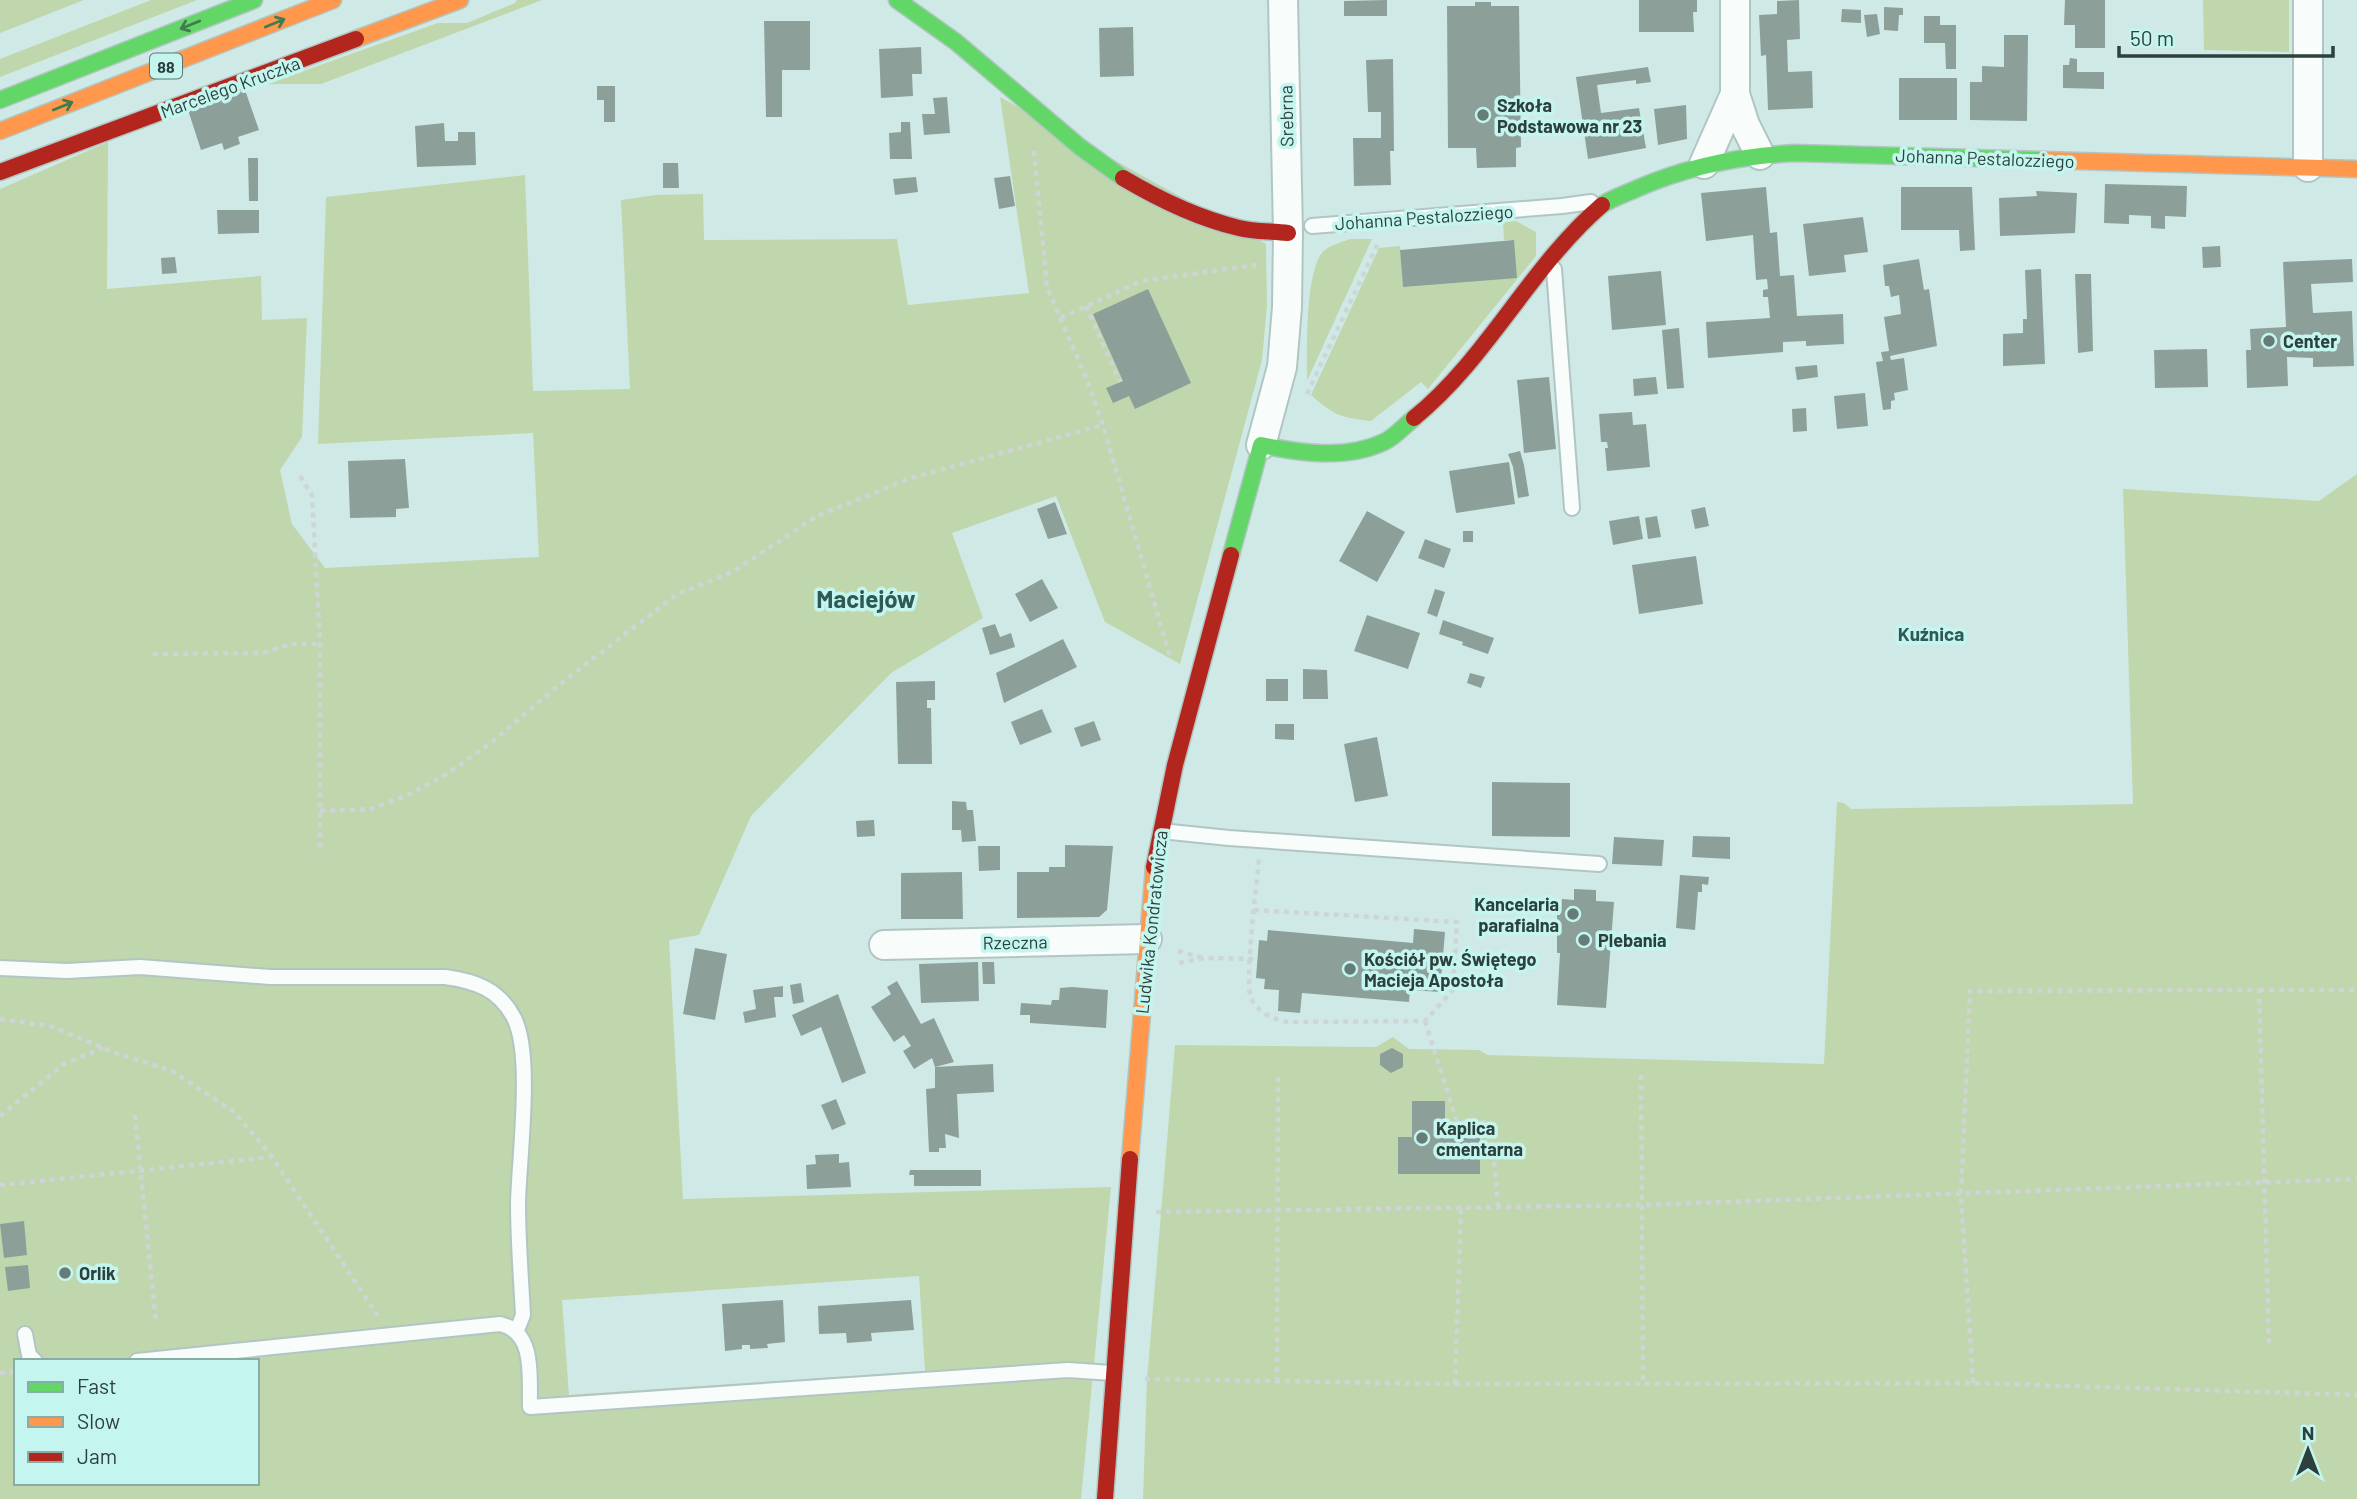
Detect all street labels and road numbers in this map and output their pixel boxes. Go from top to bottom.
street label: Marcelego Kruczka [157,52,303,122]
road number: 88 [150,54,182,78]
street label: Srebrna [1274,85,1298,147]
street label: Johanna Pestalozziego [1895,144,2075,172]
street label: Johanna Pestalozziego [1334,200,1514,234]
street label: Ludwika Kondratowicza [1130,829,1172,1015]
street label: Rzeczna [982,930,1048,954]

